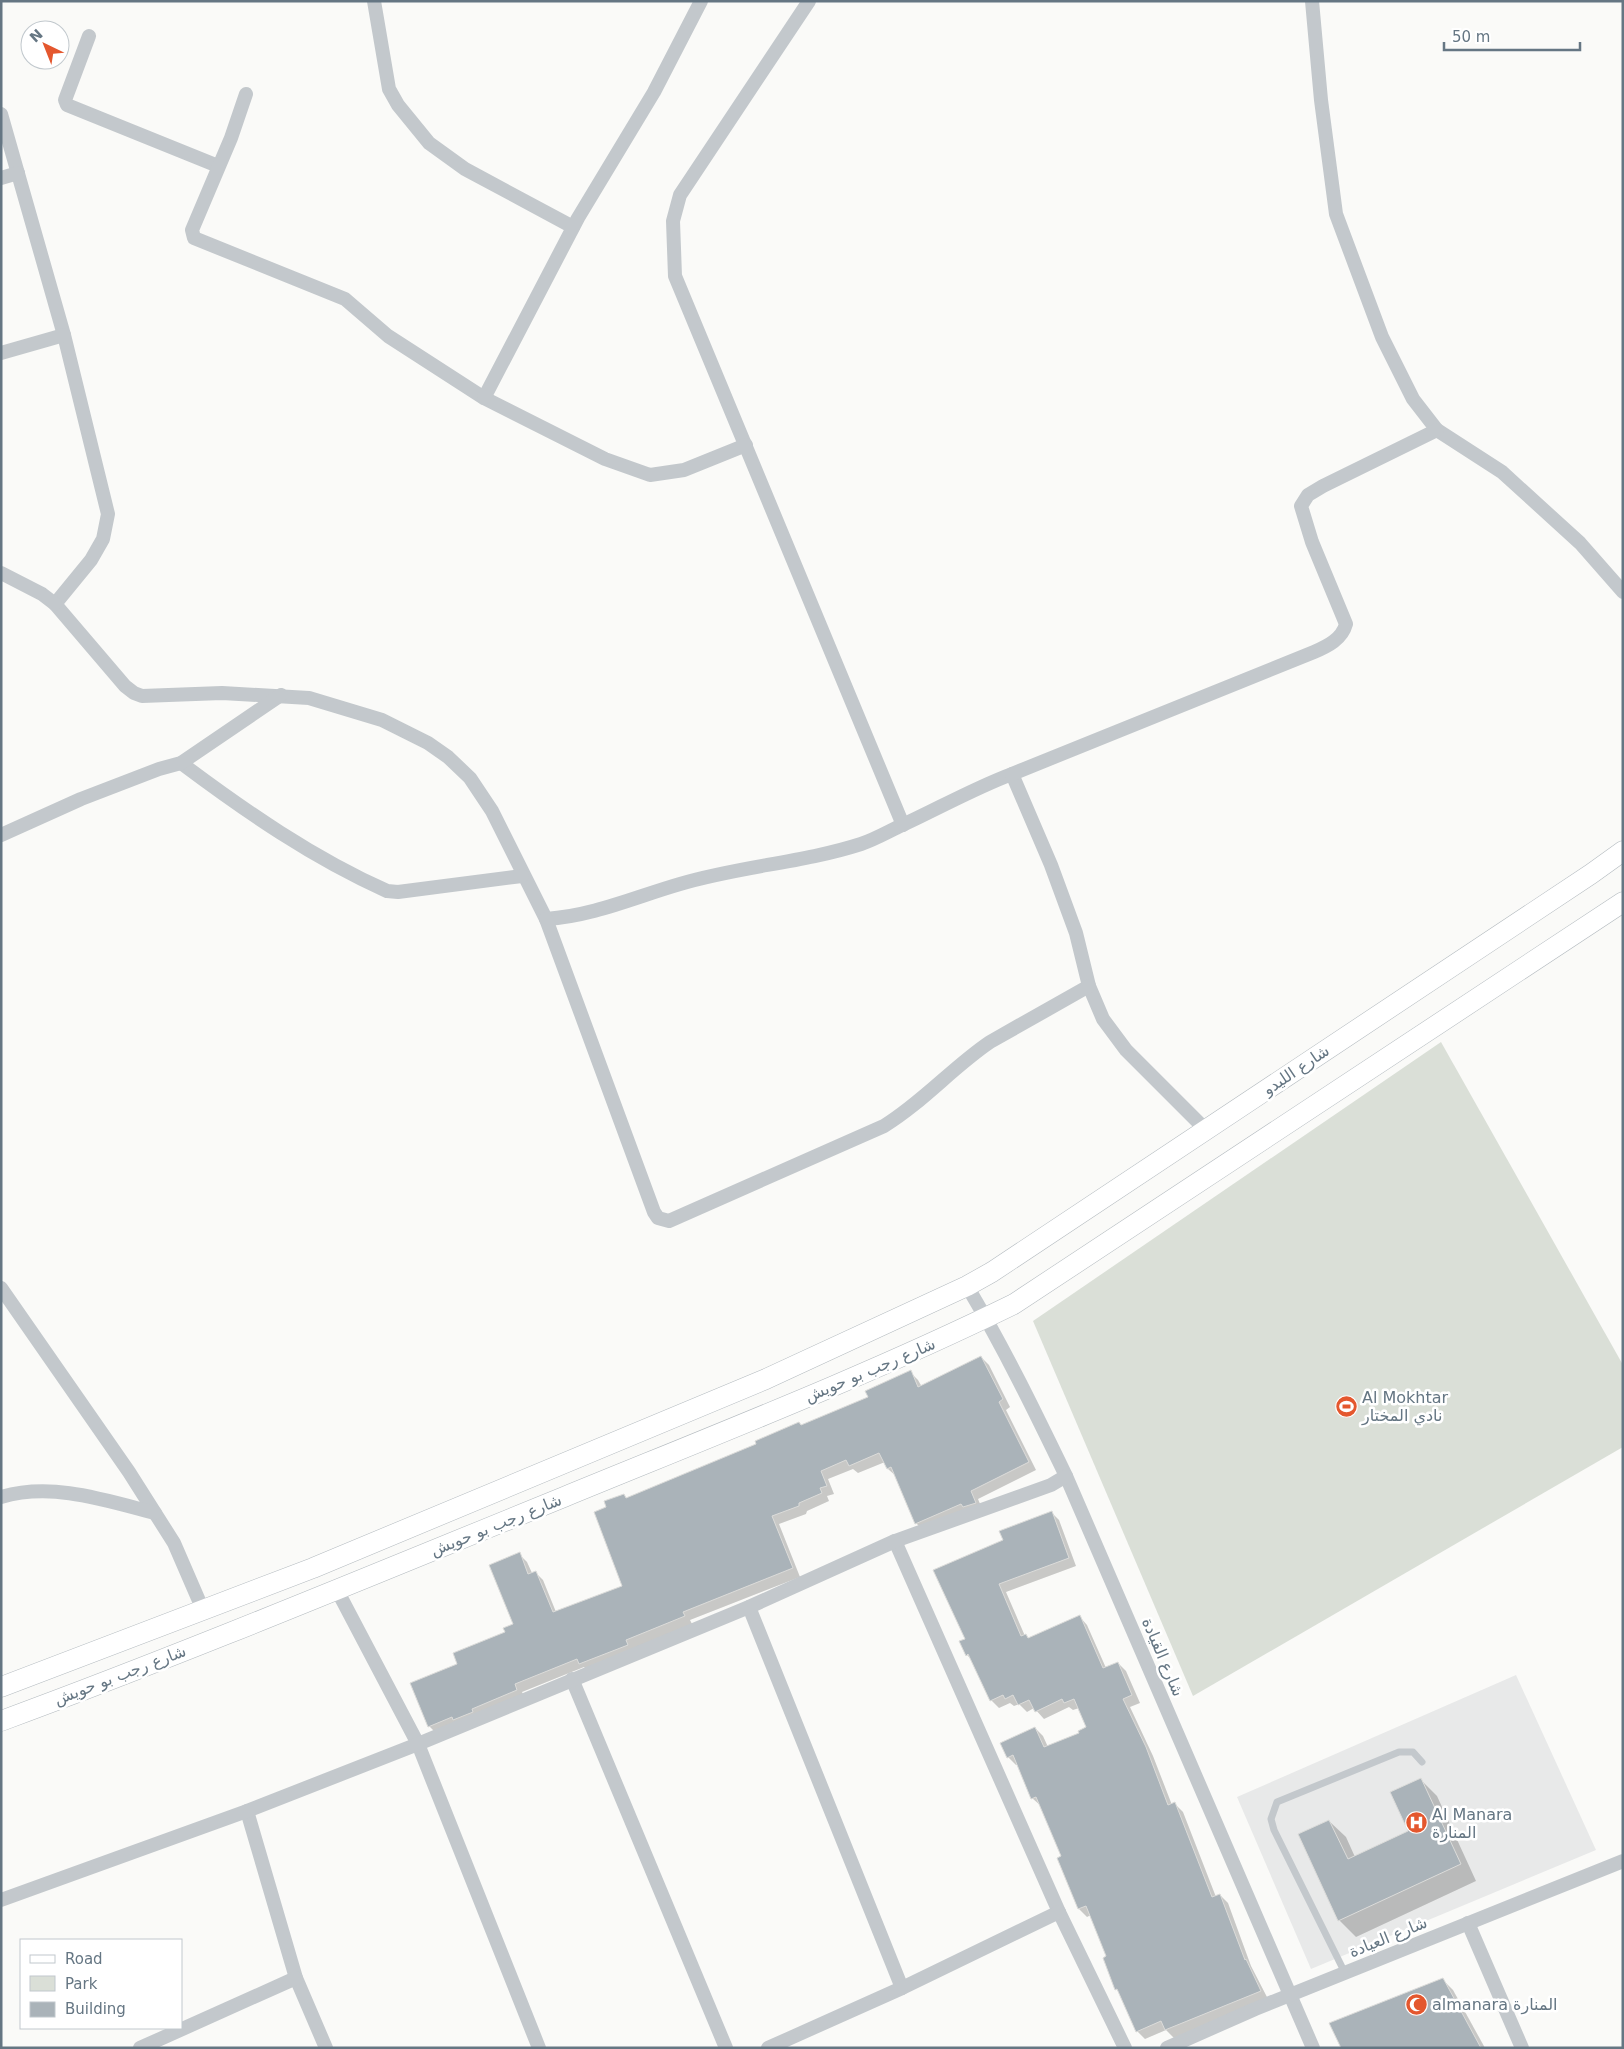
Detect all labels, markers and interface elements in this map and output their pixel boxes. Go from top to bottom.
north arrow [20,20,70,70]
scale bar [1444,20,1580,52]
text: N [26,26,46,45]
text: 50 m [1452,28,1490,46]
street label: شارع الليدو [1258,1041,1333,1101]
street label: شارع رجب بو حويش [802,1334,938,1407]
place label: Al Mokhtar نادي المختار [1361,1388,1449,1426]
sports icon: Al Mokhtar نادي المختار [1334,1394,1358,1418]
street label: شارع رجب بو حويش [428,1490,565,1561]
street label: شارع القيادة [1137,1615,1188,1699]
street label: شارع رجب بو حويش [51,1641,189,1710]
place label: Al Manara المنارة [1432,1805,1512,1843]
hospital icon: Al Manara المنارة [1404,1811,1428,1835]
street label: شارع العيادة [1346,1913,1430,1962]
legend [20,1939,182,2029]
text: Road [65,1950,103,1968]
text: Park [65,1975,98,1993]
mosque icon: almanara المنارة [1404,1992,1428,2016]
place label: almanara المنارة [1432,1995,1557,2015]
text: Building [65,2000,126,2018]

